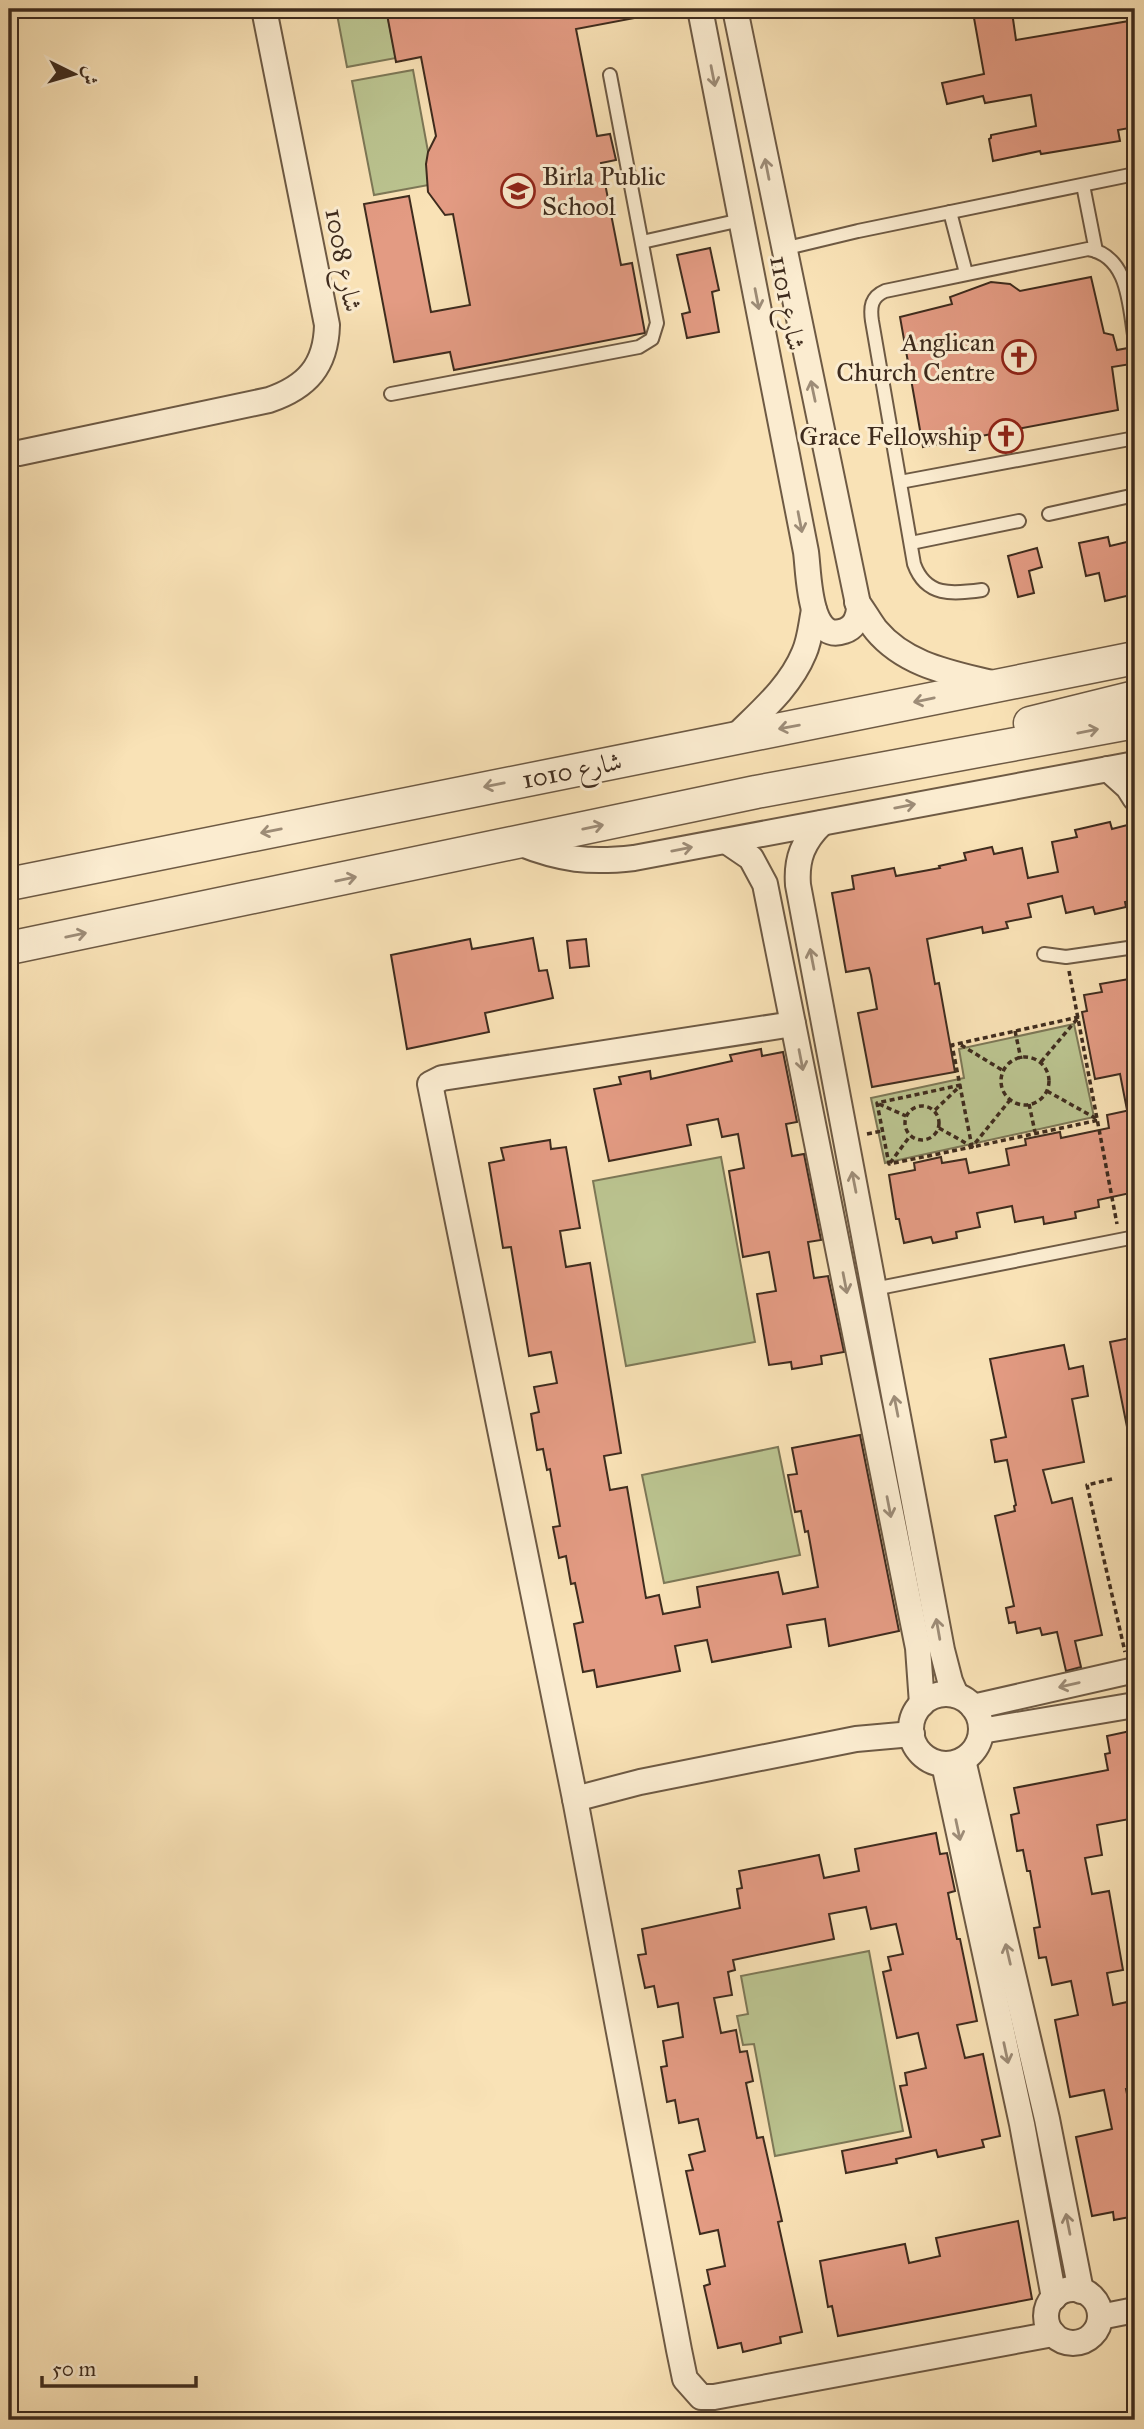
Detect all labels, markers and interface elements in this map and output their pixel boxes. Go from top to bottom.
north arrow [38,38,108,108]
one-way arrow [707,64,720,87]
text: ش [78,65,103,86]
one-way arrow [760,158,774,181]
place label: Birla Public School [542,160,666,222]
school or university icon: Birla Public School [499,172,537,210]
street label: شارع 1008 [312,205,370,316]
street label: شارع 1101 [757,253,813,354]
one-way arrow [750,287,764,310]
place label: Anglican Church Centre [836,326,995,388]
church icon: Anglican Church Centre [1000,338,1038,376]
one-way arrow [806,380,820,403]
church icon: Grace Fellowship [987,417,1025,455]
place label: Grace Fellowship [799,420,982,452]
one-way arrow [794,510,808,533]
one-way arrow [913,694,936,707]
one-way arrow [778,721,801,734]
one-way arrow [1076,724,1099,737]
street label: شارع 1010 [519,745,626,801]
one-way arrow [483,779,506,793]
one-way arrow [893,799,916,813]
one-way arrow [581,820,604,834]
one-way arrow [260,824,283,838]
one-way arrow [670,842,693,855]
one-way arrow [334,871,357,885]
one-way arrow [64,927,87,941]
one-way arrow [804,948,818,971]
one-way arrow [794,1048,808,1071]
one-way arrow [847,1171,860,1194]
one-way arrow [839,1271,852,1294]
one-way arrow [889,1395,902,1418]
one-way arrow [883,1495,897,1517]
one-way arrow [931,1618,944,1641]
one-way arrow [1058,1679,1081,1693]
one-way arrow [953,1819,966,1841]
one-way arrow [1001,1943,1014,1966]
one-way arrow [1000,2041,1014,2064]
one-way arrow [1060,2213,1074,2236]
scale bar [42,2345,196,2389]
text: 50 m [52,2356,97,2382]

